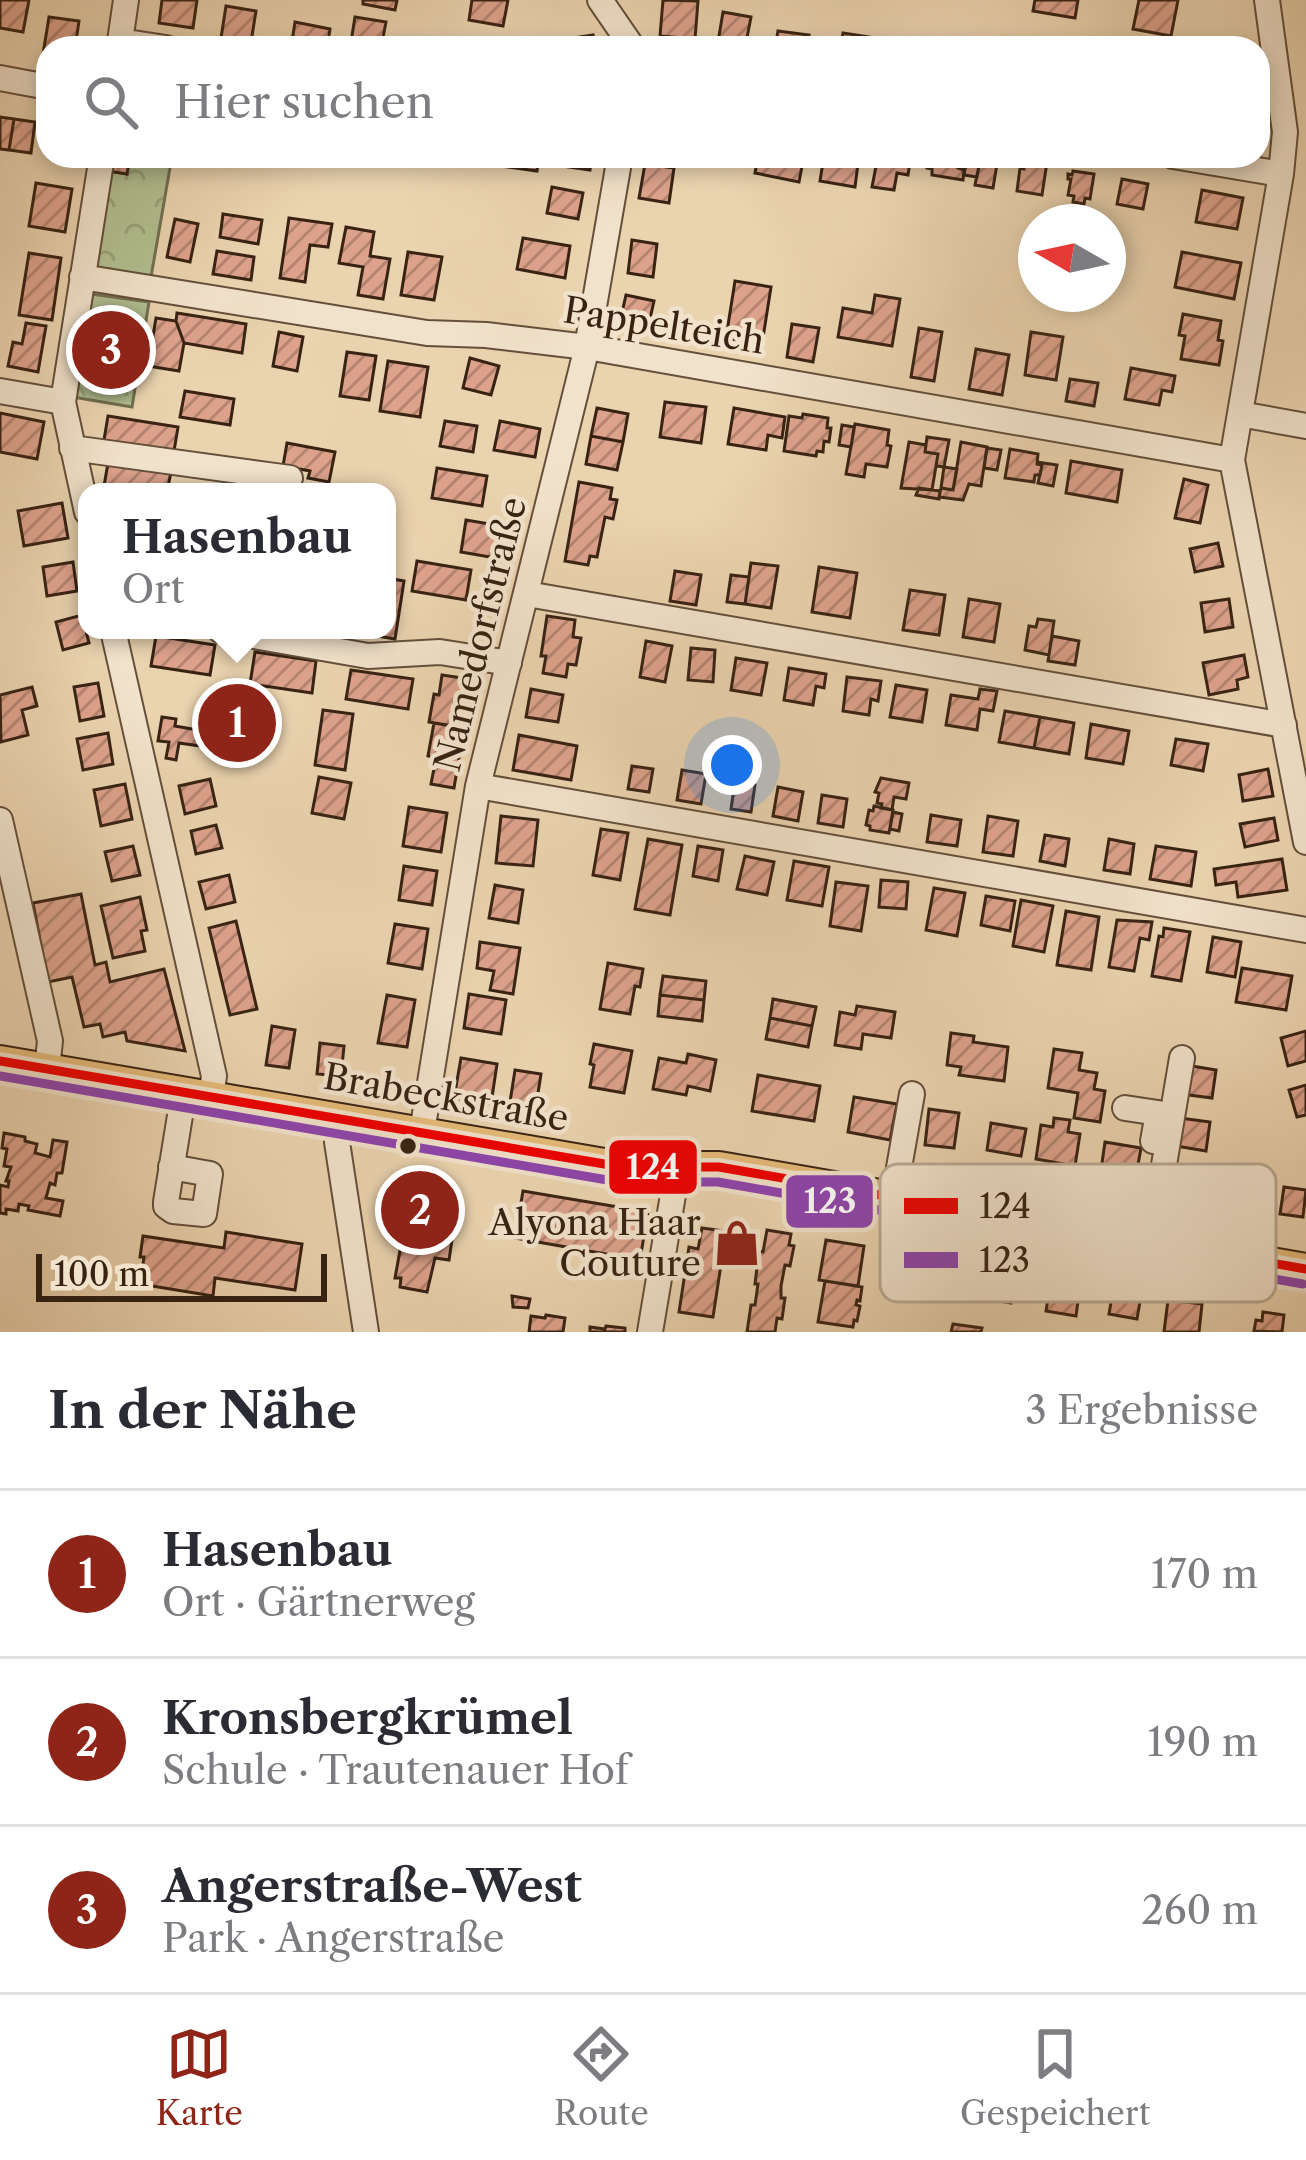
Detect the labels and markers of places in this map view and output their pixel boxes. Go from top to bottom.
pin: 3 [72,305,150,395]
pin: 1 [198,678,276,768]
unlabelled marker [397,1135,419,1157]
pin: 2 [381,1165,459,1255]
place label: Alyona Haar Couture [487,1200,701,1285]
shop icon: Alyona Haar Couture [712,1218,762,1268]

